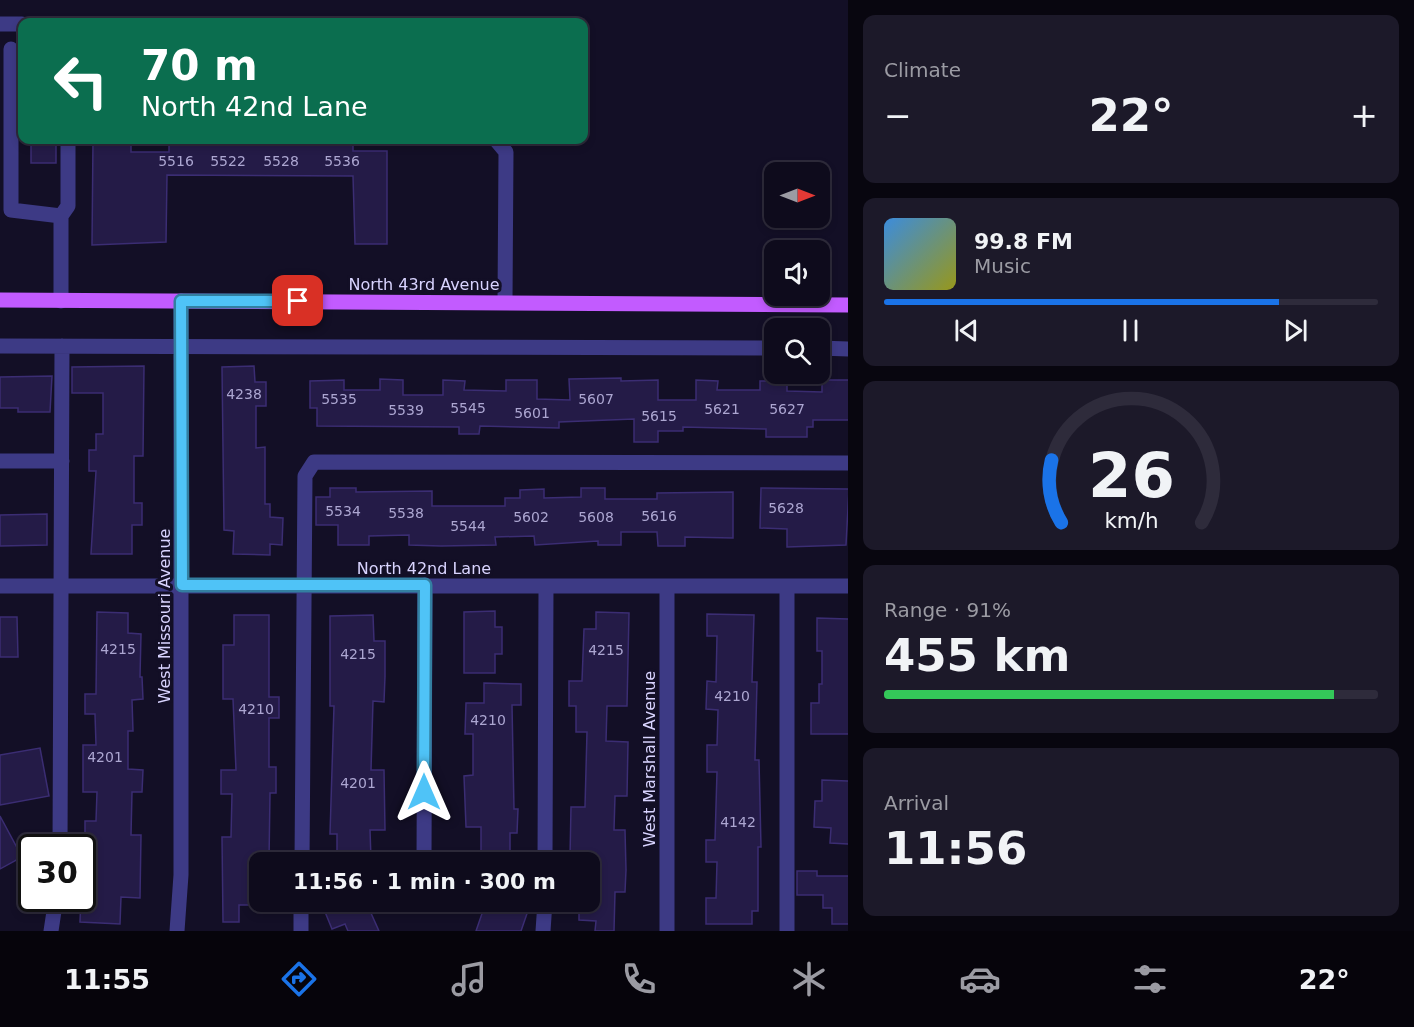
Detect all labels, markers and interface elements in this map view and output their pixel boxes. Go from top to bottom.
text: 70 m [141,41,258,90]
icon: left [42,42,120,120]
text: Climate [884,58,961,82]
text: 22° [1088,89,1174,142]
text: North 42nd Lane [141,91,368,122]
text: − [884,96,912,135]
text: + [1350,96,1378,135]
house number: 5516 [158,153,194,169]
house number: 5522 [210,153,246,169]
house number: 5528 [263,153,299,169]
house number: 5536 [324,153,360,169]
north arrow [764,162,830,228]
map controls [764,162,830,384]
text: 99.8 FM [974,229,1073,254]
button: sound [764,240,830,306]
text: Music [974,254,1031,278]
pin [272,275,323,326]
street label: North 43rd Avenue [348,275,500,294]
icon: arrive [281,284,314,317]
icon: previous [950,314,983,347]
icon: pause [1114,314,1147,347]
icon: next [1279,314,1312,347]
button: search [764,318,830,384]
house number: 4238 [226,386,262,402]
house number: 5535 [321,391,357,407]
house number: 5607 [578,391,614,407]
house number: 5545 [450,400,486,416]
house number: 5621 [704,401,740,417]
house number: 5627 [769,401,805,417]
house number: 5539 [388,402,424,418]
house number: 5601 [514,405,550,421]
house number: 5615 [641,408,677,424]
text: 26 [1088,439,1174,512]
house number: 5628 [768,500,804,516]
house number: 5534 [325,503,361,519]
house number: 5538 [388,505,424,521]
house number: 5616 [641,508,677,524]
text: km/h [1104,508,1158,533]
house number: 5602 [513,509,549,525]
house number: 5608 [578,509,614,525]
house number: 5544 [450,518,486,534]
street label: West Missouri Avenue [155,529,174,703]
street label: North 42nd Lane [357,559,491,578]
text: Range · 91% [884,598,1011,622]
text: 455 km [884,629,1070,682]
house number: 4215 [100,641,136,657]
house number: 4215 [588,642,624,658]
house number: 4215 [340,646,376,662]
street label: West Marshall Avenue [640,671,659,847]
house number: 4210 [714,688,750,704]
house number: 4210 [238,701,274,717]
house number: 4210 [470,712,506,728]
house number: 4201 [87,749,123,765]
position arrow [392,760,456,824]
house number: 4201 [340,775,376,791]
text: Arrival [884,791,949,815]
house number: 4142 [720,814,756,830]
text: 11:56 [884,822,1027,875]
speed limit sign: 30 [18,834,96,912]
text: 11:56 · 1 min · 300 m [293,869,556,894]
icon: directions [278,958,320,1000]
icon: music [448,958,490,1000]
icon: phone [618,958,660,1000]
icon: climate [788,958,830,1000]
icon: car [959,958,1001,1000]
icon: filters [1129,958,1171,1000]
text: 11:55 [64,964,150,995]
text: 22° [1299,964,1350,995]

